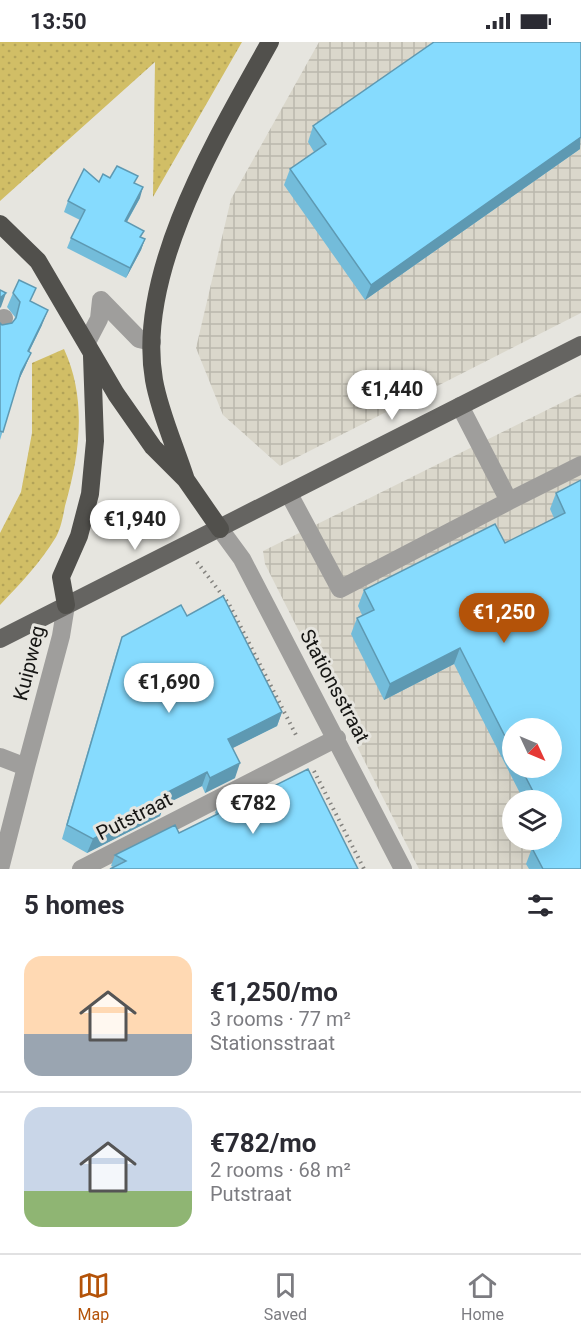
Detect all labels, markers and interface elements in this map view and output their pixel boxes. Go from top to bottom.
text: 13:50 [30,9,87,34]
pin: €1,440 [343,370,441,421]
text: €1,440 [361,377,423,401]
pin: €1,940 [86,500,184,551]
text: €1,940 [104,507,166,531]
pin: €1,250 [455,593,553,644]
text: €1,250 [473,600,535,624]
street label: Kuipweg [8,623,50,703]
street label: Stationsstraat [295,625,375,747]
pin: €1,690 [120,663,218,714]
text: €1,690 [138,670,200,694]
north arrow [502,718,562,778]
map controls [502,718,562,850]
pin: €782 [217,784,289,835]
street label: Putstraat [92,787,176,845]
button: layers [502,790,562,850]
text: €782 [230,791,276,815]
icon: filters [524,889,557,922]
text: 5 homes [24,890,125,920]
text: €1,250/mo [210,977,338,1007]
icon: home [72,980,144,1052]
text: 3 rooms · 77 m² [210,1007,351,1031]
text: Stationsstraat [210,1031,335,1055]
text: €782/mo [210,1128,317,1158]
icon: home [72,1131,144,1203]
text: 2 rooms · 68 m² [210,1158,351,1182]
text: Putstraat [210,1182,292,1206]
tab: Map [77,1269,110,1324]
tab: Saved [264,1269,307,1324]
tab: Home [461,1269,504,1324]

